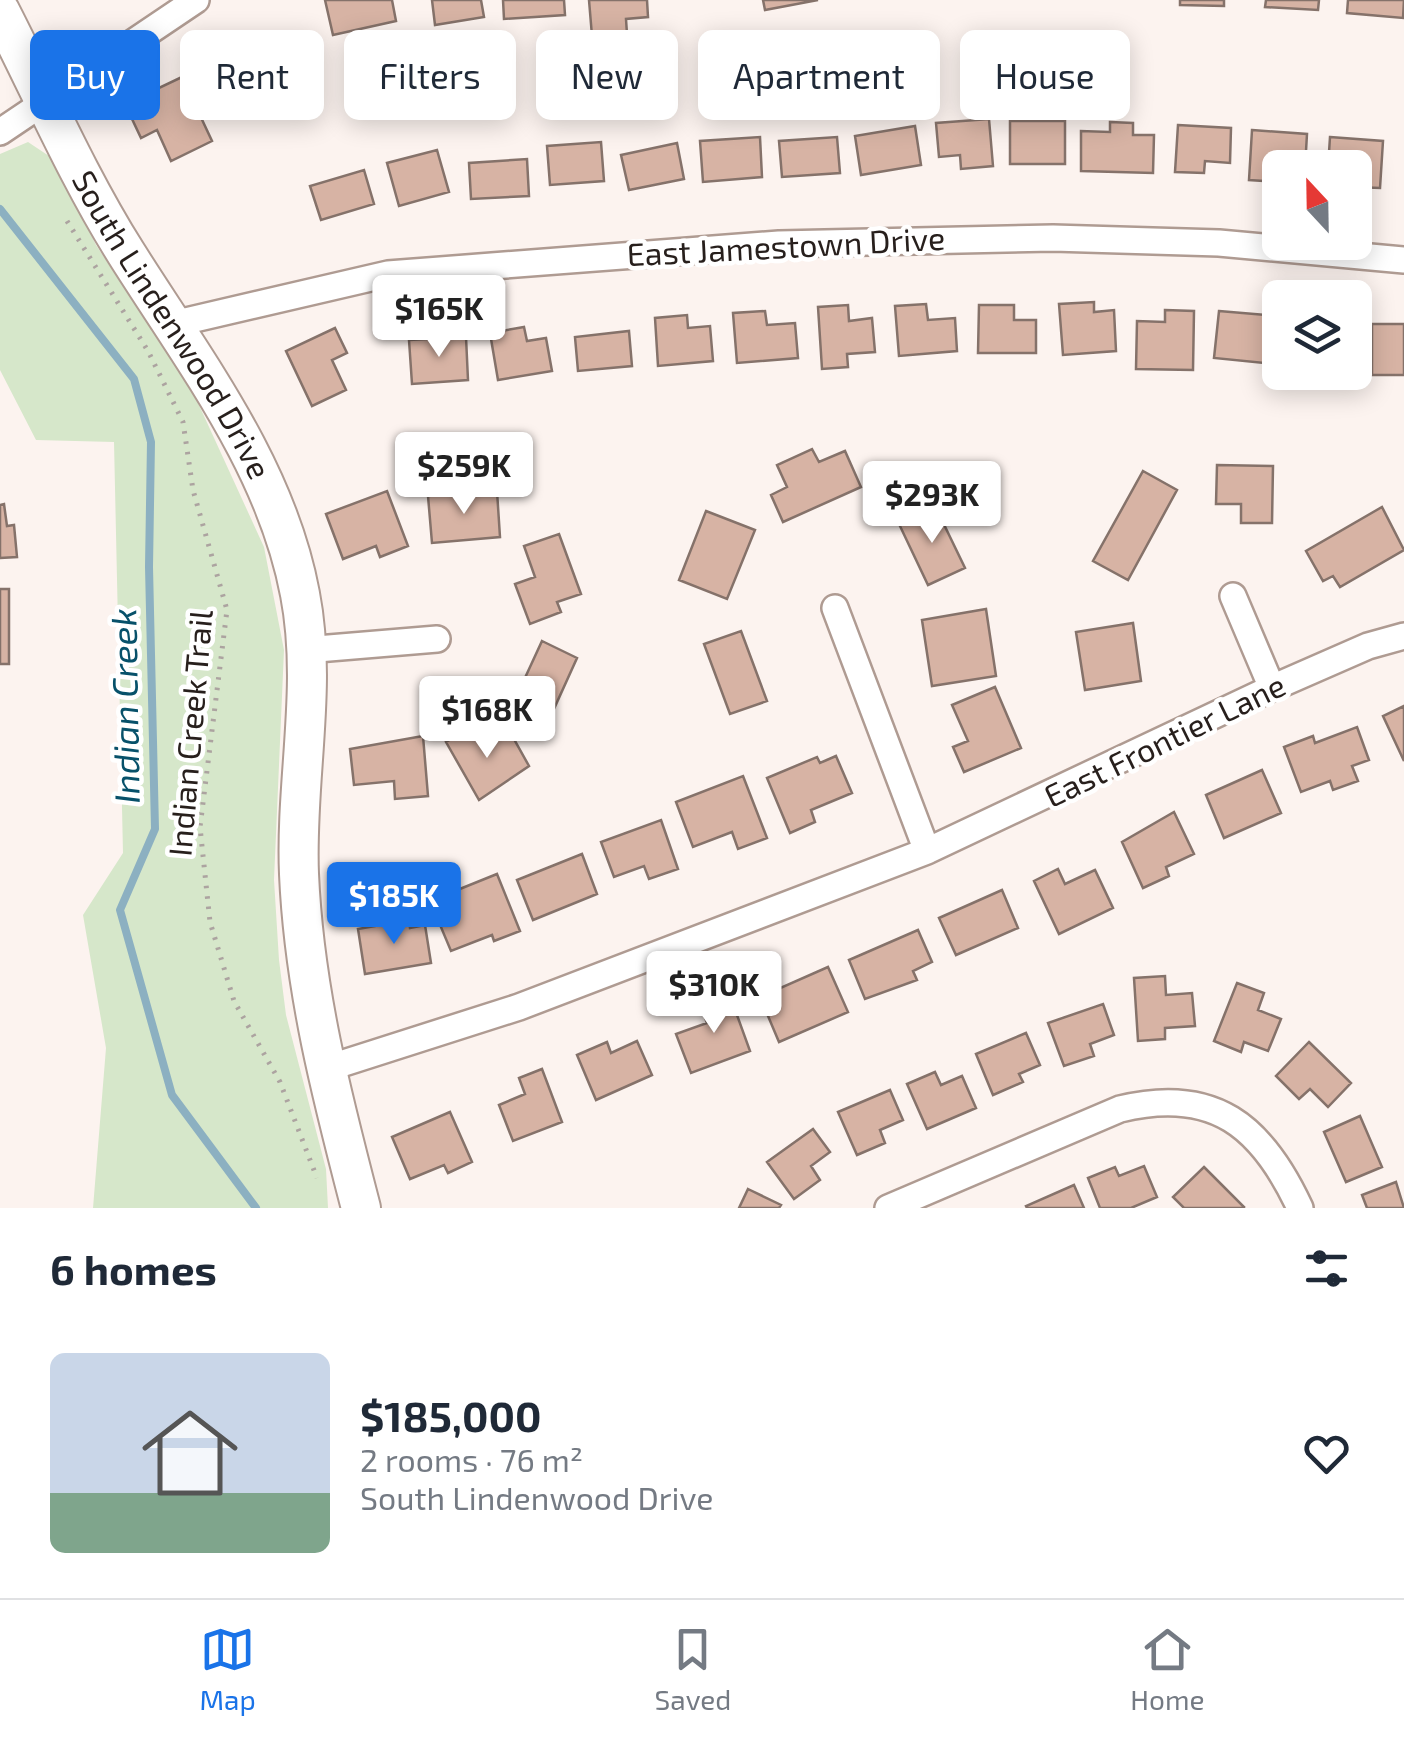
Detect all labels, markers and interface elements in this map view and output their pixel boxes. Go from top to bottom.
chip: Buy [30,30,160,120]
chip: Rent [180,30,324,120]
chip: Filters [344,30,516,120]
chip: New [536,30,678,120]
chip: Apartment [698,30,940,120]
chip: House [960,30,1130,120]
north arrow [1262,150,1372,260]
map controls [1262,150,1372,390]
street label: South Lindenwood Drive [66,164,280,484]
street label: East Jamestown Drive [626,218,946,272]
pin: $165K [369,275,509,360]
button: layers [1262,280,1372,390]
text: $165K [394,288,484,326]
pin: $259K [394,432,534,517]
text: $259K [417,445,511,483]
pin: $293K [862,461,1002,546]
text: $293K [885,474,979,512]
street label: Indian Creek Trail [159,607,219,858]
water label: Indian Creek [101,608,147,804]
street label: East Frontier Lane [1037,664,1291,814]
pin: $168K [417,676,557,761]
text: $168K [441,689,533,727]
pin: $185K [324,862,464,947]
text: $185K [349,875,439,913]
pin: $310K [644,951,784,1036]
text: $310K [668,964,760,1002]
icon: filters [1299,1241,1354,1296]
text: 6 homes [50,1243,217,1293]
text: $185,000 [360,1390,542,1440]
icon: home [130,1393,250,1513]
icon: heart [1299,1426,1354,1481]
text: 2 rooms · 76 m² [360,1440,583,1478]
text: South Lindenwood Drive [360,1478,713,1516]
tab: Map [199,1622,256,1716]
tab: Saved [655,1622,731,1716]
tab: Home [1130,1622,1205,1716]

